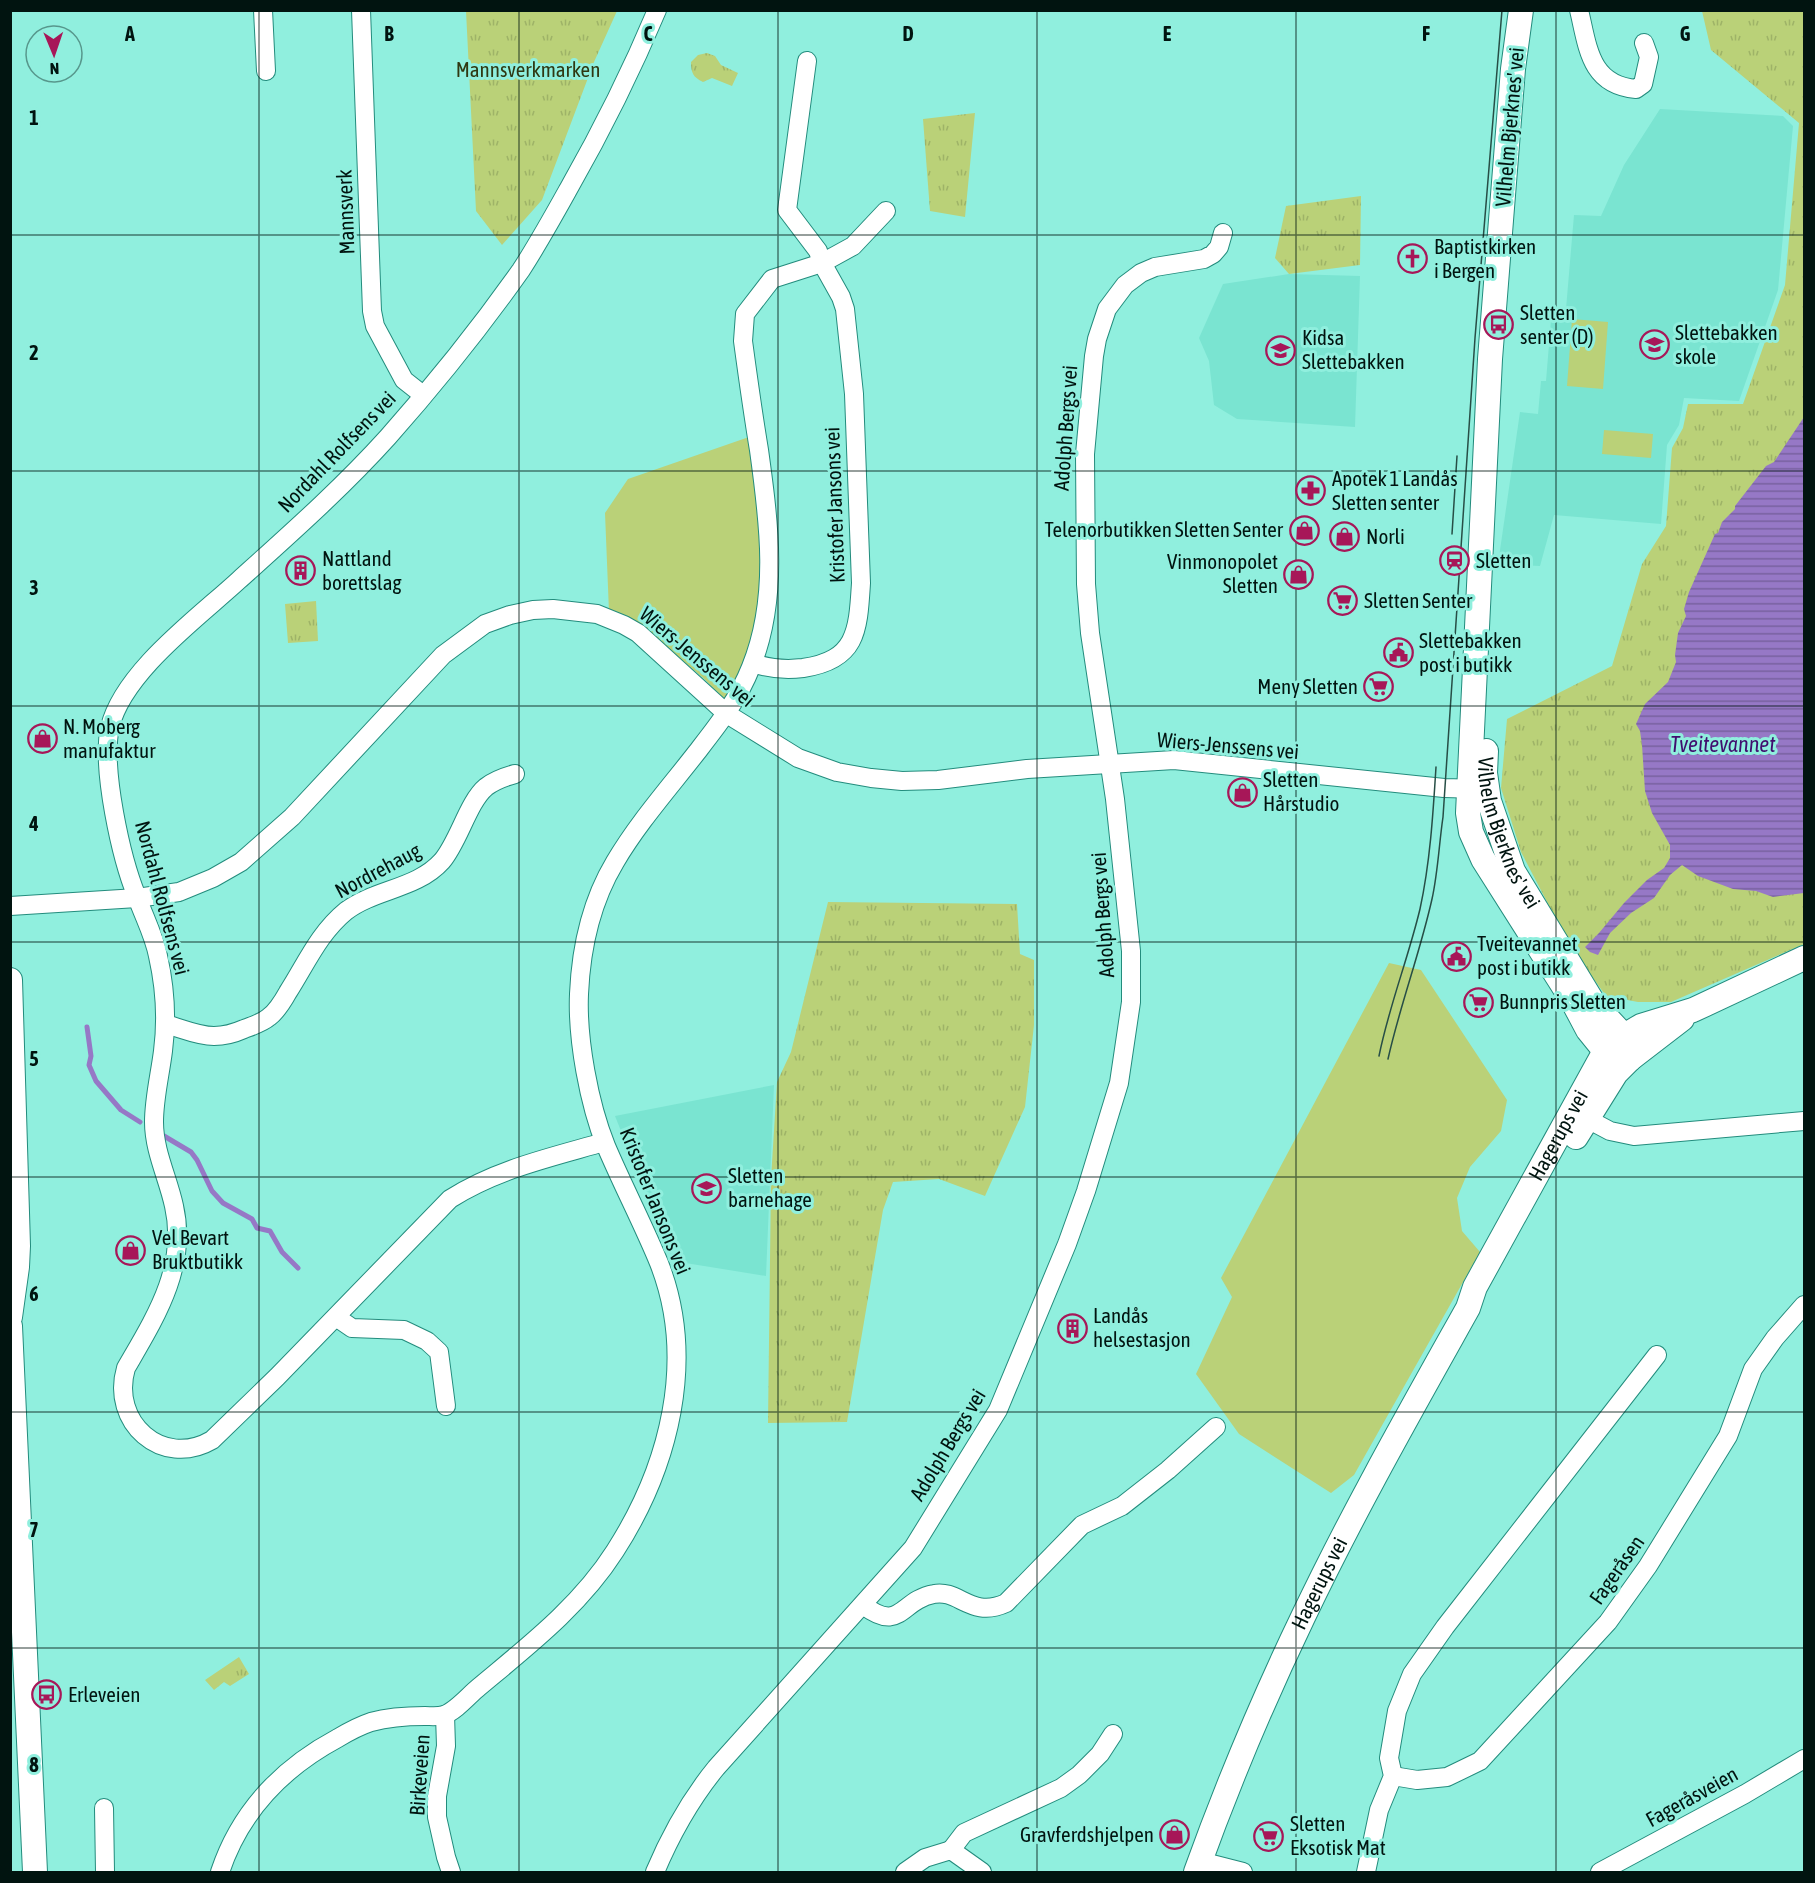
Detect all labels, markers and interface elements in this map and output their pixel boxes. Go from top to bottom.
text: A [124,22,135,45]
text: B [384,22,394,45]
text: C [644,22,653,45]
text: D [902,22,914,45]
text: E [1163,22,1172,45]
text: F [1422,22,1430,45]
text: G [1680,22,1691,45]
north arrow [24,24,84,84]
street label: Vilhelm Bjerknes' vei [1490,46,1528,208]
park label: Mannsverkmarken [456,57,600,81]
text: N [49,60,60,78]
text: 1 [29,106,39,129]
street label: Mannsverk [332,169,358,255]
place label: Baptistkirken i Bergen [1434,234,1536,282]
church icon: Baptistkirken i Bergen [1397,243,1429,275]
place label: Sletten senter (D) [1520,300,1593,348]
bus stop icon: Sletten senter (D) [1483,309,1515,341]
place label: Slettebakken skole [1675,320,1778,368]
place label: Kidsa Slettebakken [1302,325,1405,373]
school or university icon: Slettebakken skole [1638,329,1670,361]
school or university icon: Kidsa Slettebakken [1265,334,1297,366]
text: 2 [29,341,39,364]
street label: Adolph Bergs vei [1049,364,1081,492]
street label: Nordahl Rolfsens vei [273,386,400,517]
street label: Kristofer Jansons vei [819,427,849,583]
place label: Apotek 1 Landås Sletten senter [1332,466,1458,514]
pharmacy icon: Apotek 1 Landås Sletten senter [1295,475,1327,507]
shop icon: Telenorbutikken Sletten Senter [1288,514,1320,546]
place label: Telenorbutikken Sletten Senter [1044,517,1284,541]
shop icon: Norli [1329,521,1361,553]
place label: Norli [1366,524,1405,548]
station icon: Sletten [1439,545,1471,577]
place label: Nattland borettslag [322,546,401,594]
place label: Sletten [1476,548,1531,572]
place label: Vinmonopolet Sletten [1167,549,1278,597]
building icon: Nattland borettslag [285,555,317,587]
shop icon: Vinmonopolet Sletten [1283,558,1315,590]
text: 3 [29,576,39,599]
supermarket icon: Sletten Senter [1327,585,1359,617]
place label: Sletten Senter [1364,588,1473,612]
street label: Wiers-Jenssens vei [635,601,760,711]
place label: Slettebakken post i butikk [1419,628,1522,676]
public building icon: Slettebakken post i butikk [1382,637,1414,669]
supermarket icon: Meny Sletten [1363,671,1395,703]
place label: Meny Sletten [1257,674,1358,698]
place label: N. Moberg manufaktur [63,714,156,762]
shop icon: N. Moberg manufaktur [26,723,58,755]
street label: Wiers-Jenssens vei [1156,727,1300,763]
water label: Tveitevannet [1670,731,1776,757]
street label: Vilhelm Bjerknes' vei [1474,756,1546,912]
place label: Sletten Hårstudio [1263,767,1339,815]
shop icon: Sletten Hårstudio [1226,776,1258,808]
text: 4 [28,812,39,835]
street label: Nordahl Rolfsens vei [131,818,195,978]
street label: Nordrehaug [331,838,424,903]
street label: Adolph Bergs vei [1086,851,1118,979]
place label: Tveitevannet post i butikk [1477,931,1578,979]
public building icon: Tveitevannet post i butikk [1440,940,1472,972]
supermarket icon: Bunnpris Sletten [1462,986,1494,1018]
place label: Bunnpris Sletten [1499,989,1626,1013]
text: 5 [29,1047,39,1070]
street label: Hagerups vei [1523,1086,1592,1185]
street label: Kristofer Jansons vei [616,1124,696,1277]
place label: Sletten barnehage [728,1163,812,1211]
school or university icon: Sletten barnehage [691,1172,723,1204]
place label: Vel Bevart Bruktbutikk [152,1225,243,1273]
shop icon: Vel Bevart Bruktbutikk [115,1234,147,1266]
text: 6 [29,1282,39,1305]
place label: Landås helsestasjon [1093,1303,1191,1351]
building icon: Landås helsestasjon [1056,1312,1088,1344]
street label: Adolph Bergs vei [904,1384,990,1505]
text: 7 [29,1518,39,1541]
street label: Fageråsen [1584,1530,1649,1609]
street label: Hagerups vei [1286,1533,1352,1633]
bus stop icon: Erleveien [31,1679,63,1711]
place label: Erleveien [68,1682,140,1706]
street label: Birkeveien [404,1733,434,1816]
text: 8 [29,1753,39,1776]
street label: Fageråsveien [1641,1761,1742,1831]
place label: Sletten Eksotisk Mat [1290,1811,1386,1859]
shop icon: Gravferdshjelpen [1159,1819,1191,1851]
supermarket icon: Sletten Eksotisk Mat [1253,1820,1285,1852]
place label: Gravferdshjelpen [1020,1822,1154,1846]

